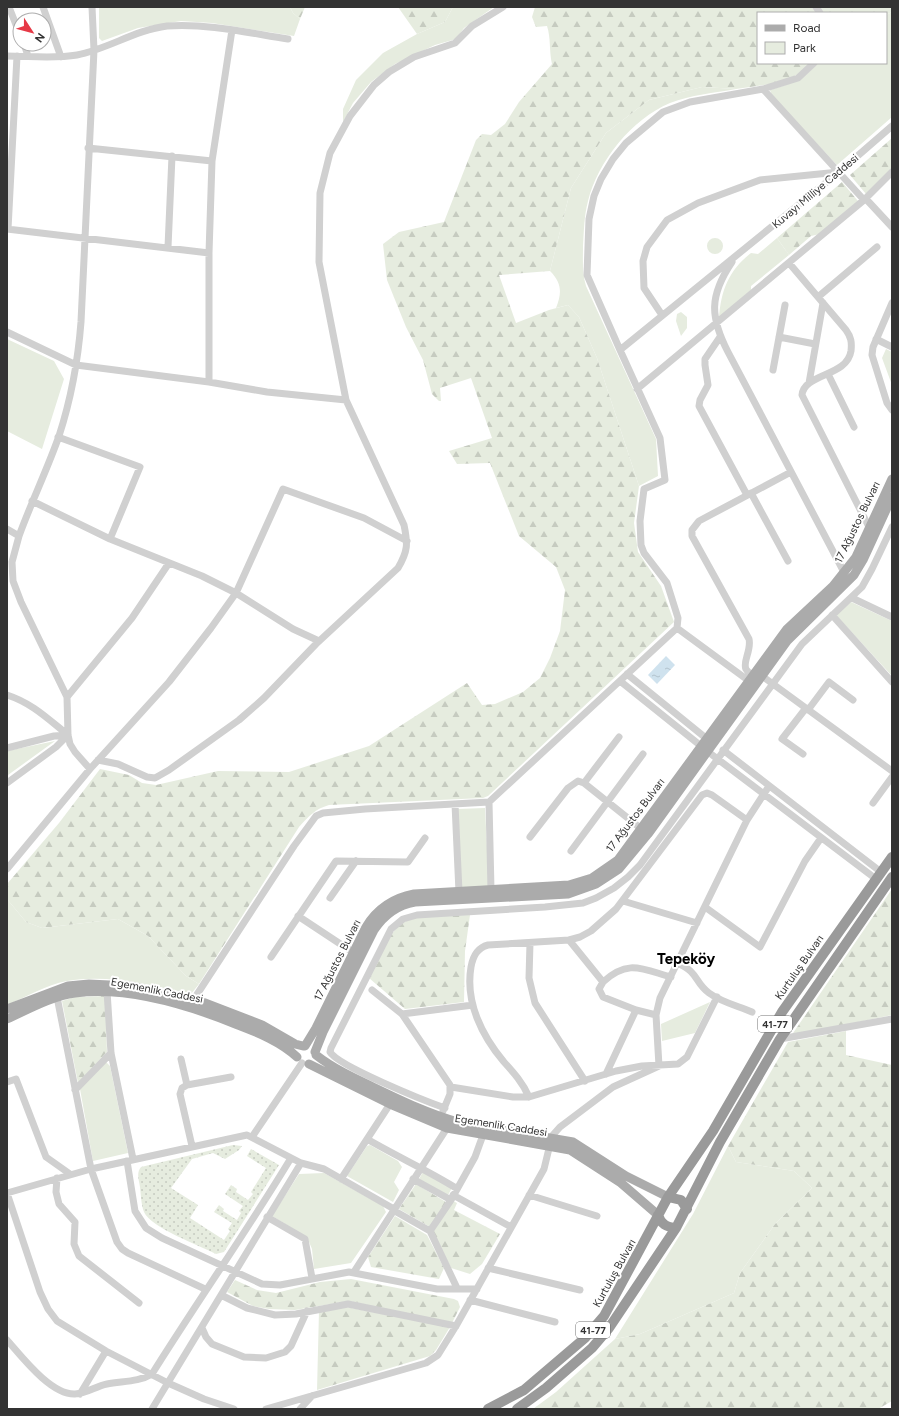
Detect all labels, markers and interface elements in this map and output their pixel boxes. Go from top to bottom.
north arrow [12,12,52,52]
legend [757,12,887,64]
text: Road [793,21,821,35]
text: N [32,30,47,45]
text: Park [793,41,816,55]
street label: Kuvayı Milliye Caddesi [769,151,861,231]
street label: 17 Ağustos Bulvarı [832,479,883,565]
street label: 17 Ağustos Bulvarı [603,776,667,855]
street label: 17 Ağustos Bulvarı [311,917,364,1003]
street label: Kurtuluş Bulvarı [772,932,827,1002]
district label: Tepeköy [657,950,715,968]
street label: Egemenlik Caddesi [110,975,204,1006]
road number: 41-77 [758,1016,792,1032]
street label: Egemenlik Caddesi [454,1112,548,1139]
street label: Kurtuluş Bulvarı [590,1237,639,1310]
road number: 41-77 [576,1322,610,1338]

